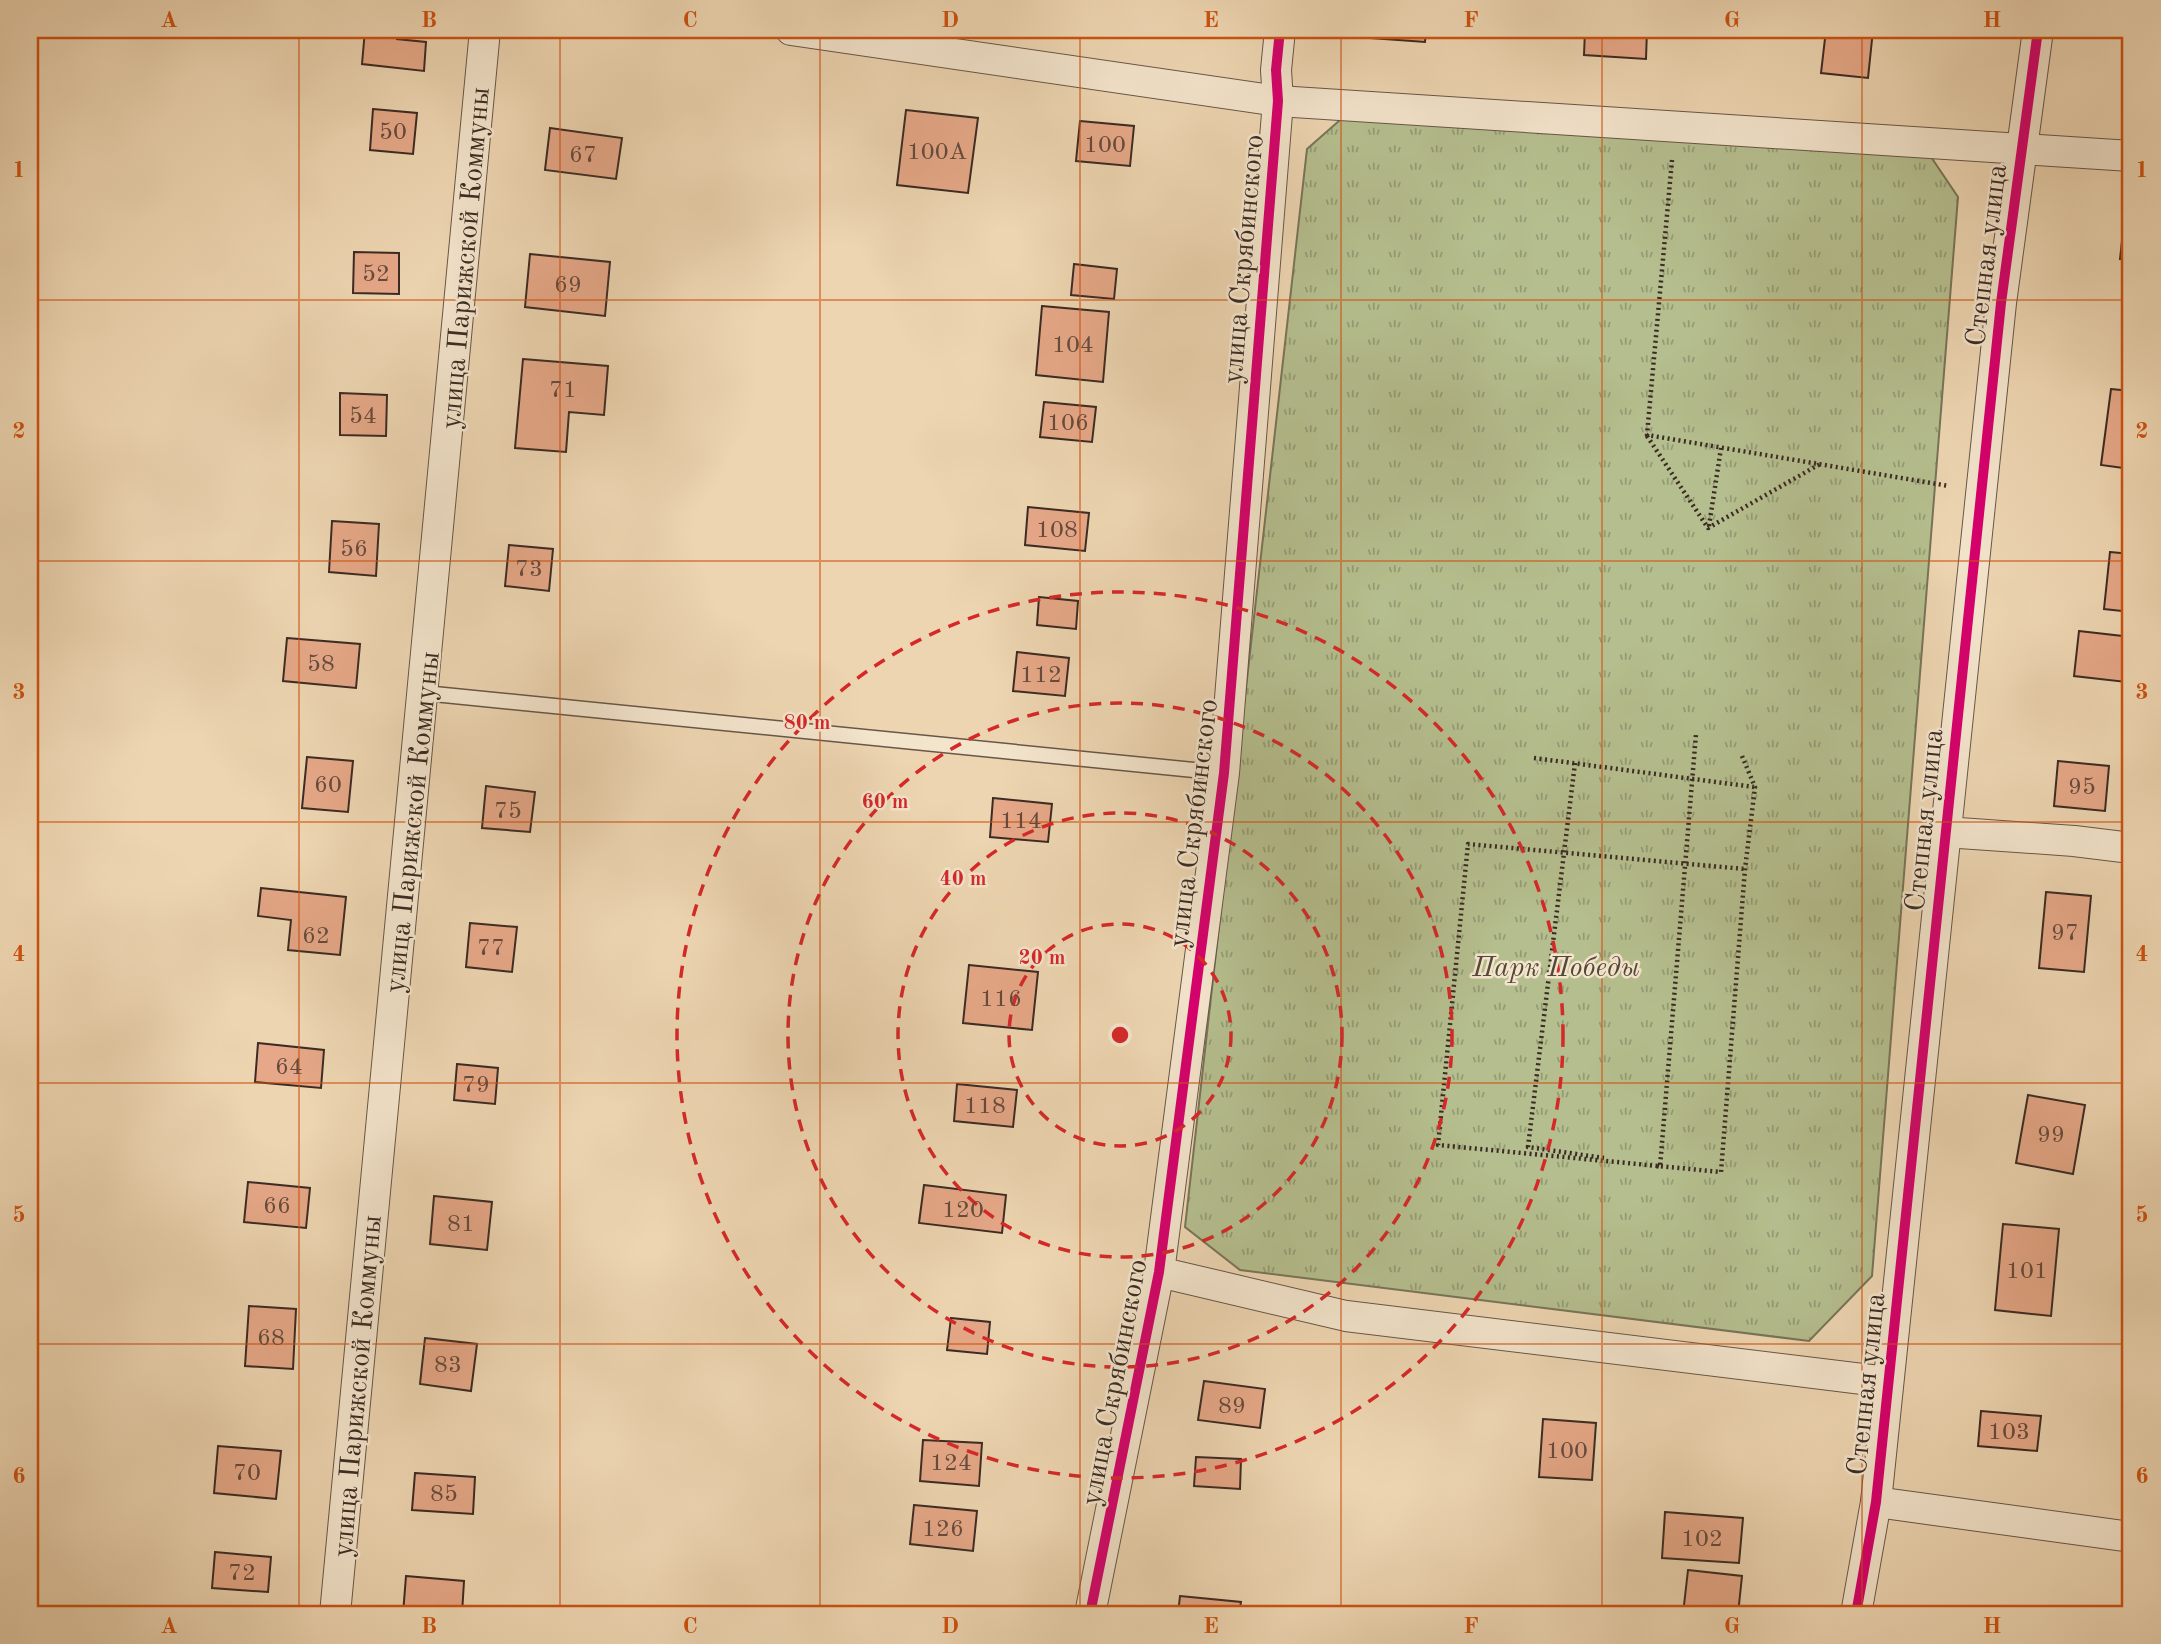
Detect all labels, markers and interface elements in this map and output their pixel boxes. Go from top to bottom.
text: A [160,9,178,32]
text: B [421,9,437,32]
text: C [682,9,698,32]
text: D [941,9,959,32]
text: E [1203,9,1219,32]
text: F [1463,9,1479,32]
text: G [1724,9,1740,32]
text: H [1983,9,2001,32]
street label: улица Парижской Коммуны [438,86,496,430]
house number: 50 [379,121,407,145]
street label: улица Скрябинского [1220,133,1270,385]
house number: 100 [1084,134,1126,158]
house number: 100А [907,141,967,165]
house number: 67 [569,144,597,168]
text: 1 [12,159,26,182]
text: 1 [2135,159,2149,182]
street label: Степная улица [1963,162,2013,348]
house number: 52 [362,263,390,287]
house number: 69 [554,274,582,298]
house number: 104 [1052,334,1094,358]
house number: 71 [549,379,577,403]
house number: 54 [349,405,377,429]
house number: 106 [1047,412,1089,436]
text: 2 [12,420,26,443]
text: 2 [2135,420,2149,443]
house number: 108 [1036,519,1078,543]
house number: 56 [340,538,368,562]
house number: 73 [515,558,543,582]
street label: улица Парижской Коммуны [382,650,446,994]
house number: 58 [307,653,335,677]
house number: 112 [1020,664,1062,688]
text: 3 [12,681,26,704]
text: 3 [2135,681,2149,704]
street label: улица Скрябинского [1166,697,1224,949]
text: 80 m [783,713,831,734]
street label: Степная улица [1902,727,1950,913]
house number: 60 [314,774,342,798]
house number: 95 [2068,776,2096,800]
text: 60 m [861,792,909,813]
house number: 75 [494,800,522,824]
house number: 114 [1000,810,1042,834]
text: 40 m [939,869,987,890]
house number: 97 [2051,922,2079,946]
house number: 62 [302,925,330,949]
house number: 77 [477,937,505,961]
text: 4 [12,943,26,966]
text: 4 [2135,943,2149,966]
text: 20 m [1018,948,1066,969]
park label: Парк Победы [1471,955,1640,983]
house number: 116 [980,988,1022,1012]
centre of rings [1108,1023,1132,1047]
house number: 64 [275,1056,303,1080]
house number: 79 [462,1074,490,1098]
house number: 118 [964,1095,1006,1119]
house number: 99 [2037,1124,2065,1148]
house number: 66 [263,1195,291,1219]
house number: 120 [942,1199,984,1223]
text: 5 [12,1204,26,1227]
text: 5 [2135,1204,2149,1227]
house number: 81 [447,1213,475,1237]
street label: улица Парижской Коммуны [330,1214,388,1558]
street label: улица Скрябинского [1078,1257,1154,1508]
house number: 101 [2006,1260,2048,1284]
street label: Степная улица [1844,1291,1892,1477]
house number: 68 [257,1327,285,1351]
house number: 83 [434,1354,462,1378]
house number: 89 [1218,1395,1246,1419]
house number: 103 [1988,1421,2030,1445]
house number: 100 [1546,1440,1588,1464]
house number: 124 [930,1452,972,1476]
house number: 70 [233,1462,261,1486]
text: 6 [12,1465,26,1488]
text: 6 [2135,1465,2149,1488]
house number: 85 [430,1483,458,1507]
house number: 126 [922,1518,964,1542]
house number: 102 [1681,1528,1723,1552]
house number: 72 [228,1562,256,1586]
text: A [160,1615,178,1638]
text: B [421,1615,437,1638]
text: C [682,1615,698,1638]
text: D [941,1615,959,1638]
text: E [1203,1615,1219,1638]
text: F [1463,1615,1479,1638]
text: G [1724,1615,1740,1638]
text: H [1983,1615,2001,1638]

